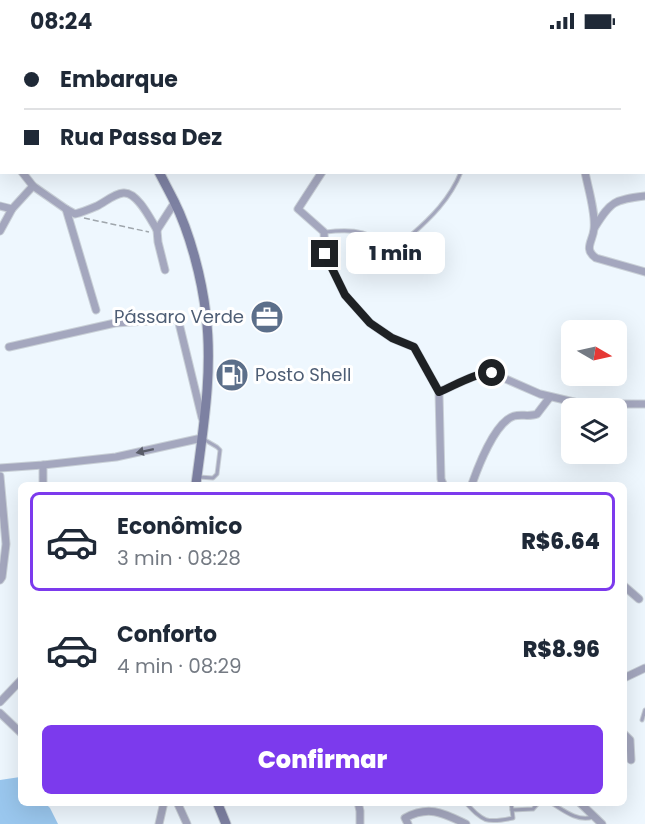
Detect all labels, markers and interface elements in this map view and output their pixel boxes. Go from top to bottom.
text: 08:24 [30,6,92,37]
text: Embarque [60,64,178,95]
text: Rua Passa Dez [60,122,222,153]
callout: 1 min [346,233,445,275]
text: 1 min [369,239,422,267]
route end [311,240,338,267]
office icon: Pássaro Verde [249,299,285,335]
place label: Pássaro Verde [114,304,244,329]
north arrow [561,320,627,386]
map controls [561,320,627,464]
fuel station icon: Posto Shell [214,357,250,393]
route start [478,359,505,386]
place label: Posto Shell [255,362,351,387]
button: layers [561,398,627,464]
one-way arrow [135,446,154,456]
text: Econômico [117,511,242,542]
icon: car [45,515,99,569]
text: R$6.64 [521,526,600,557]
text: 3 min · 08:28 [117,544,241,572]
text: Conforto [117,619,217,650]
icon: car [45,623,99,677]
text: R$8.96 [523,634,600,665]
text: 4 min · 08:29 [117,652,242,680]
button: Confirmar [42,725,603,794]

